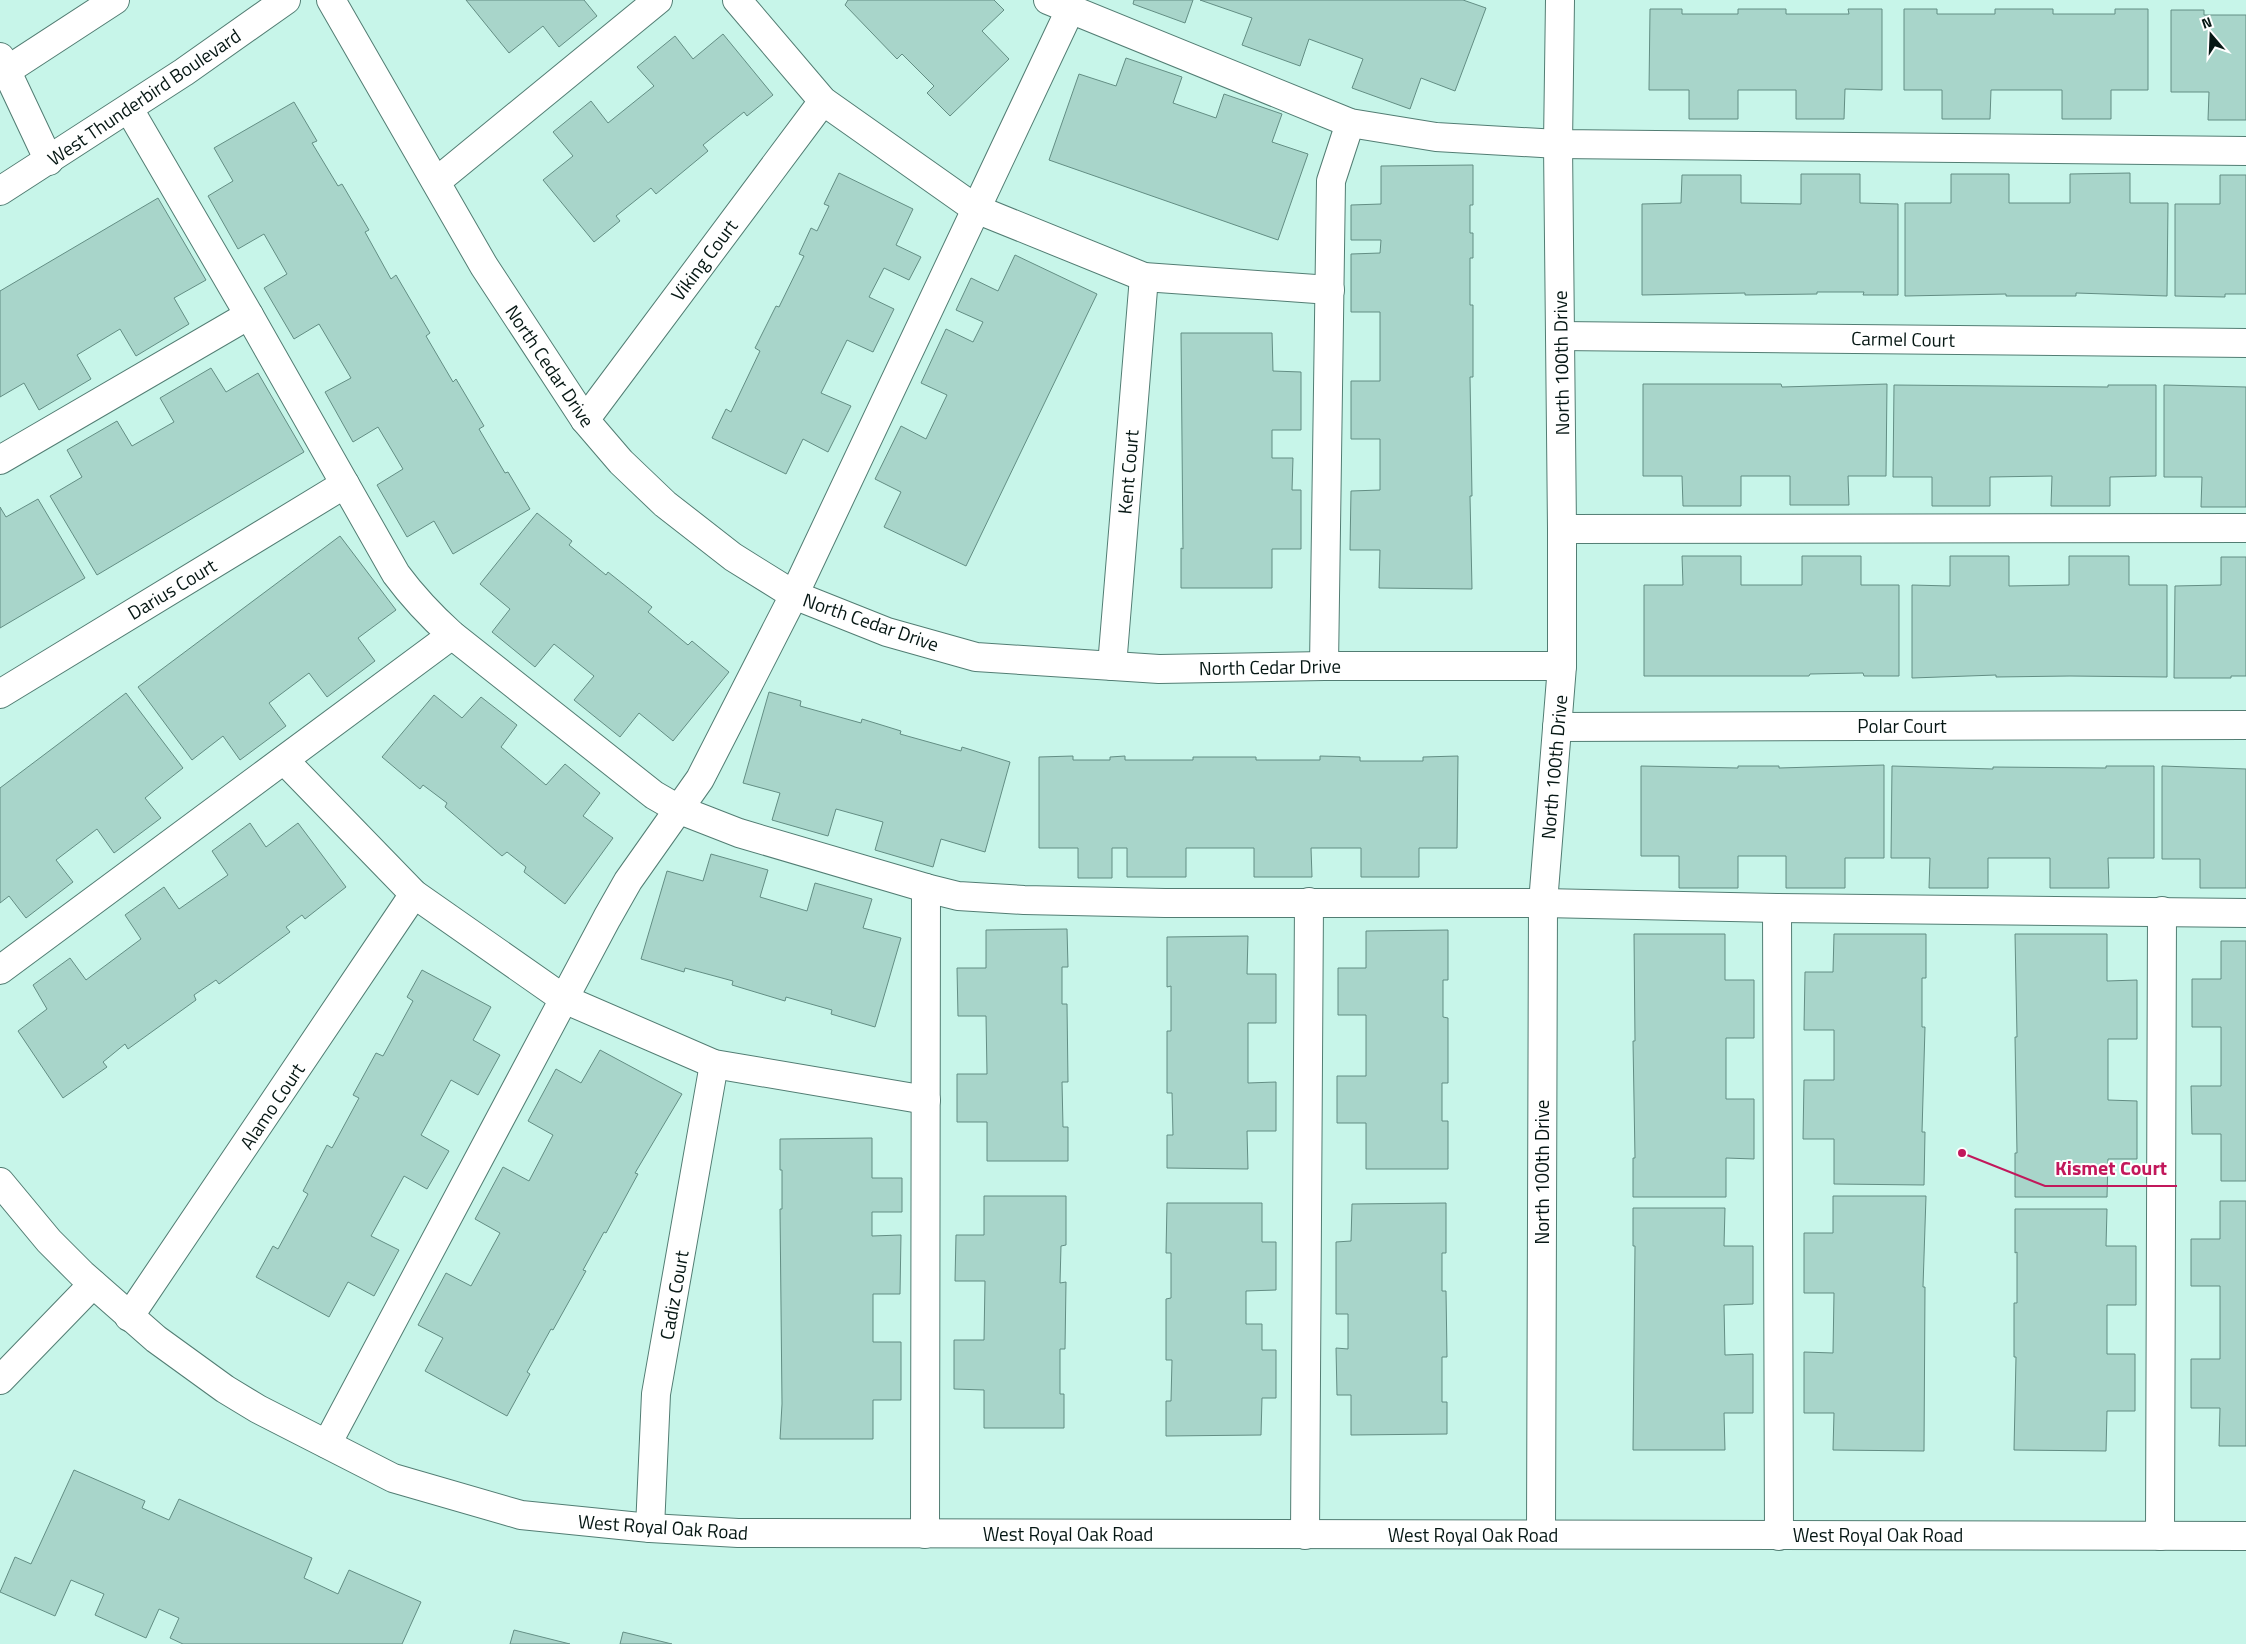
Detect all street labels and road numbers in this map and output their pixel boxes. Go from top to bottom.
street label: West Thunderbird Boulevard [41,21,246,172]
street label: Viking Court [663,212,744,307]
street label: North 100th Drive [1545,290,1576,436]
street label: North Cedar Drive [499,299,602,433]
street label: Carmel Court [1851,323,1956,354]
street label: Kent Court [1109,428,1146,515]
street label: Darius Court [122,550,222,627]
street label: North Cedar Drive [799,585,943,658]
street label: North Cedar Drive [1199,651,1341,682]
street label: North 100th Drive [1533,693,1574,840]
street label: Polar Court [1857,711,1947,740]
street label: Alamo Court [232,1056,311,1155]
street label: North 100th Drive [1527,1100,1556,1244]
street label: Cadiz Court [651,1248,696,1342]
street label: West Royal Oak Road [577,1506,749,1547]
street label: West Royal Oak Road [983,1519,1153,1548]
street label: West Royal Oak Road [1388,1520,1558,1549]
street label: West Royal Oak Road [1793,1520,1963,1549]

